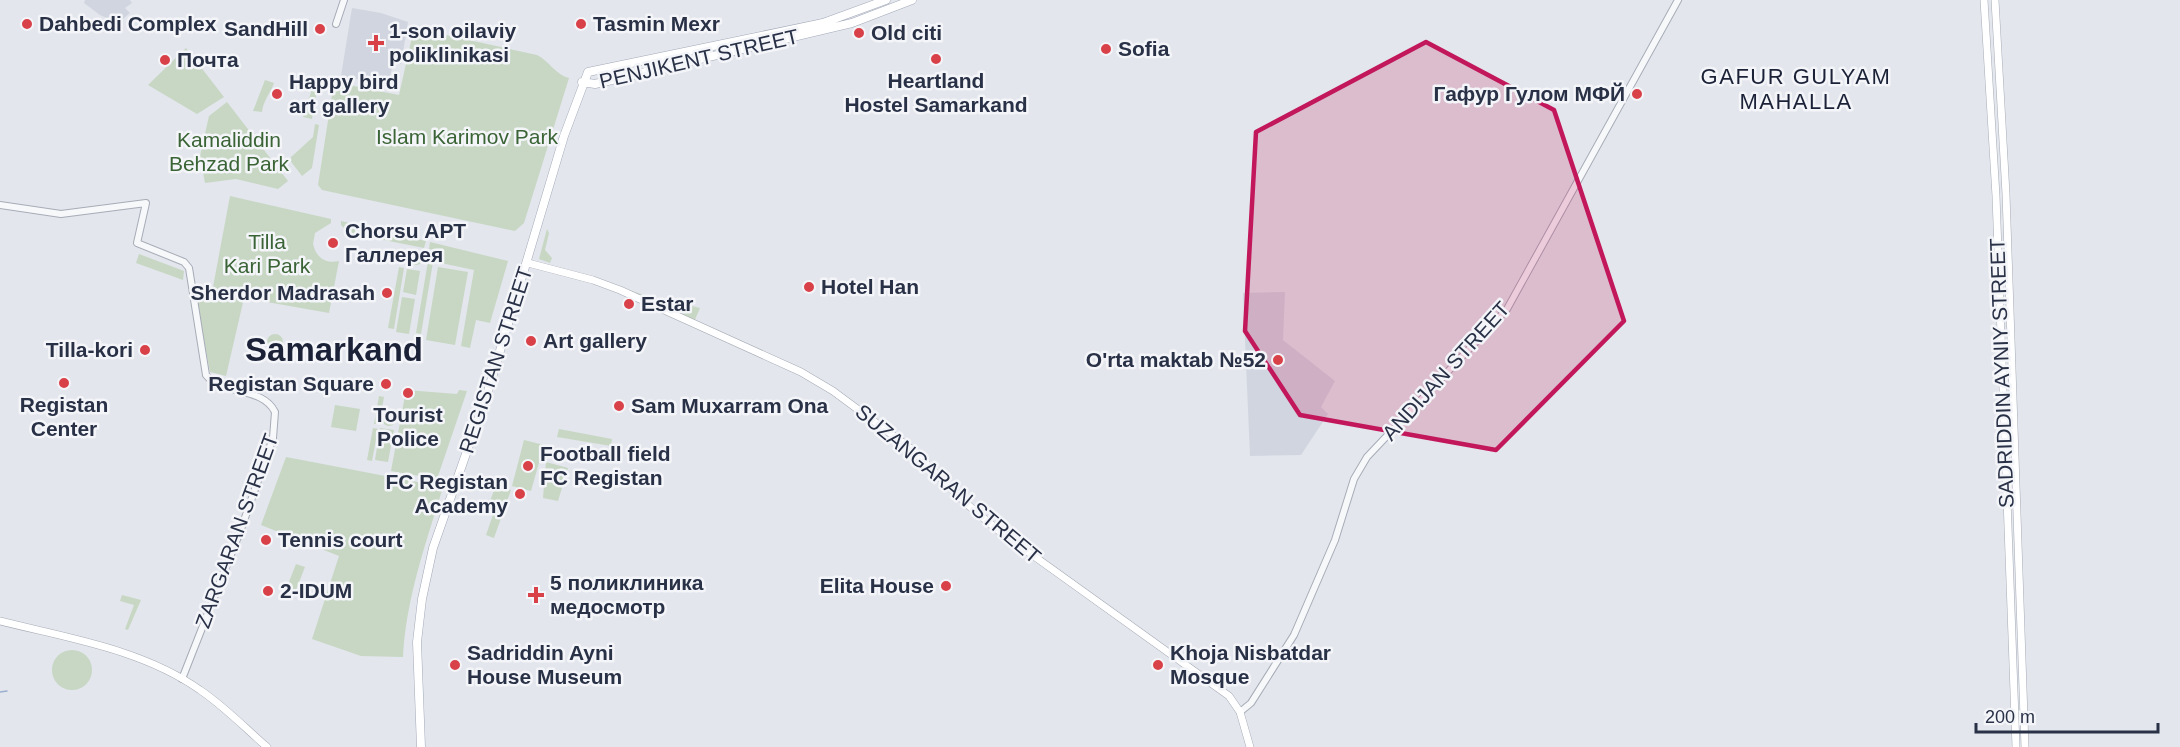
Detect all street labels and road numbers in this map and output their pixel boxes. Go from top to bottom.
street label: PENJIKENT STREET [597,24,801,93]
street label: SADRIDDIN AYNIY STREET [1985,238,2018,508]
street label: REGISTAN STREET [455,264,537,456]
street label: ANDIJAN STREET [1377,297,1514,445]
street label: SUZANGARAN STREET [851,399,1046,568]
street label: ZARGARAN STREET [191,430,283,631]

